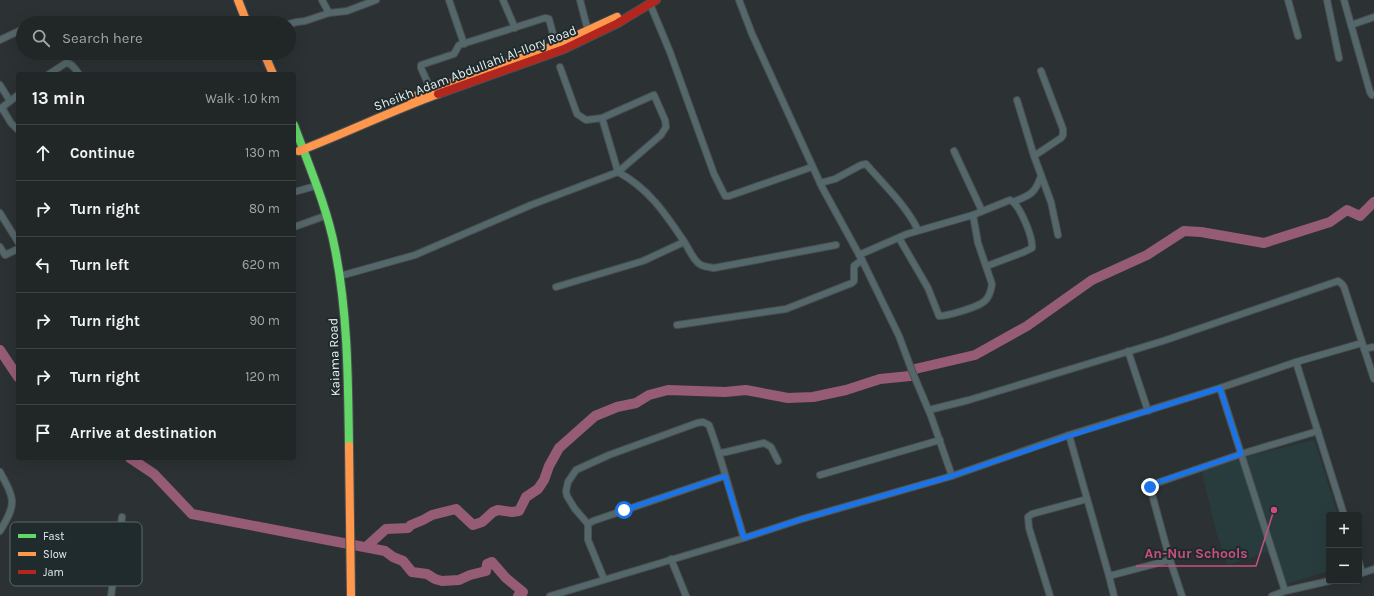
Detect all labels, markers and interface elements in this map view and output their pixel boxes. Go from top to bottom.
search box [16,16,296,60]
street label: Sheikh Adam Abdullahi Al-Ilory Road [372,22,578,114]
icon: search [30,27,52,49]
text: Search here [62,29,143,47]
text: 13 min [32,88,85,108]
text: Walk · 1.0 km [205,91,280,106]
icon: ahead [32,142,54,164]
text: Continue [70,144,135,162]
text: 130 m [245,145,280,160]
icon: right [32,198,54,220]
text: Turn right [70,200,140,218]
text: 80 m [249,201,280,216]
icon: left [32,254,54,276]
text: Turn left [70,256,129,274]
text: 620 m [242,257,280,272]
icon: right [32,310,54,332]
text: Turn right [70,312,140,330]
text: 90 m [249,313,280,328]
street label: Kaiama Road [325,318,343,396]
icon: right [32,366,54,388]
text: Turn right [70,368,140,386]
text: 120 m [245,369,280,384]
icon: arrive [32,422,54,444]
text: Arrive at destination [70,424,217,442]
route end [1141,478,1159,496]
route start [615,501,633,519]
map controls [1326,512,1362,584]
button: + [1326,512,1362,548]
legend [10,522,142,586]
text: Fast [43,530,64,543]
callout: An-Nur Schools [1136,540,1256,566]
text: An-Nur Schools [1144,545,1248,562]
text: Slow [43,548,67,561]
button: − [1326,548,1362,584]
text: Jam [43,566,64,579]

